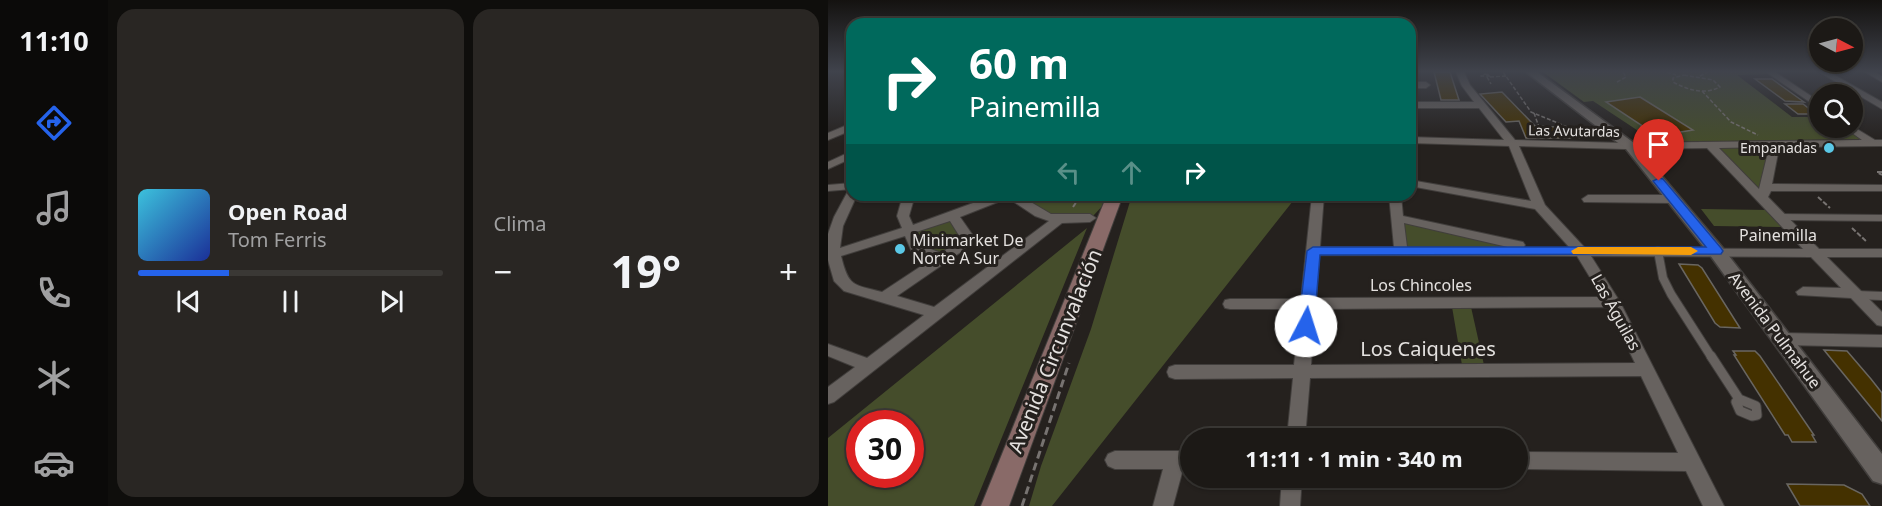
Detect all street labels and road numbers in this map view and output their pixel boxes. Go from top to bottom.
street label: Las Avutardas [1528,120,1620,141]
street label: Painemilla [1739,224,1817,246]
street label: Avenida Circunvalación [1001,245,1108,457]
street label: Avenida Pulmahue [1724,267,1826,393]
street label: Las Águilas [1586,270,1646,354]
street label: Los Chincoles [1370,274,1472,296]
street label: Los Caiquenes [1360,335,1496,362]

